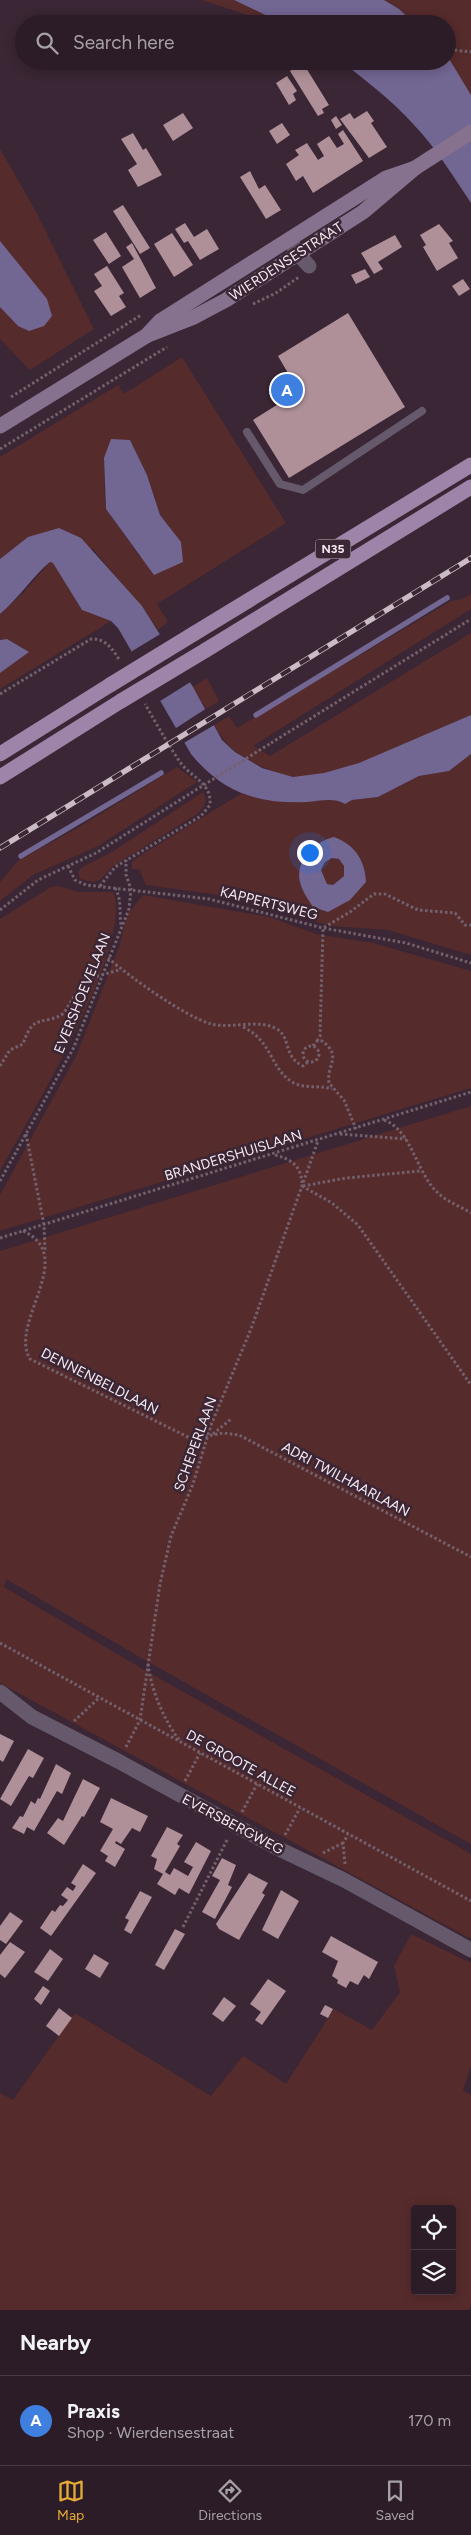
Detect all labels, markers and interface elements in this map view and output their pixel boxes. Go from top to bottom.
search box [15,15,456,70]
icon: search [33,29,61,57]
text: Search here [73,31,175,54]
street label: WIERDENSESTRAAT [226,218,346,304]
pin: A [271,371,303,409]
road number: N35 [316,540,350,558]
your location [297,840,323,866]
street label: KAPPERTSWEG [218,883,320,924]
street label: EVERSHOEVELAAN [51,930,114,1056]
street label: BRANDERSHUISLAAN [162,1126,304,1184]
street label: DENNENBELDLAAN [38,1344,161,1418]
street label: SCHEPERLAAN [170,1394,221,1494]
street label: ADRI TWILHAARLAAN [279,1438,413,1520]
street label: DE GROOTE ALLEE [183,1726,298,1801]
street label: EVERSBERGWEG [179,1791,287,1858]
map controls [411,2205,456,2295]
button: locate [411,2205,456,2250]
button: layers [411,2250,456,2295]
text: Nearby [20,2330,91,2355]
text: Praxis [67,2400,120,2423]
text: A [30,2411,42,2430]
text: 170 m [408,2411,451,2430]
text: Shop · Wierdensestraat [67,2423,234,2442]
tab: Map [57,2477,85,2524]
tab: Directions [198,2477,262,2524]
tab: Saved [376,2477,414,2524]

